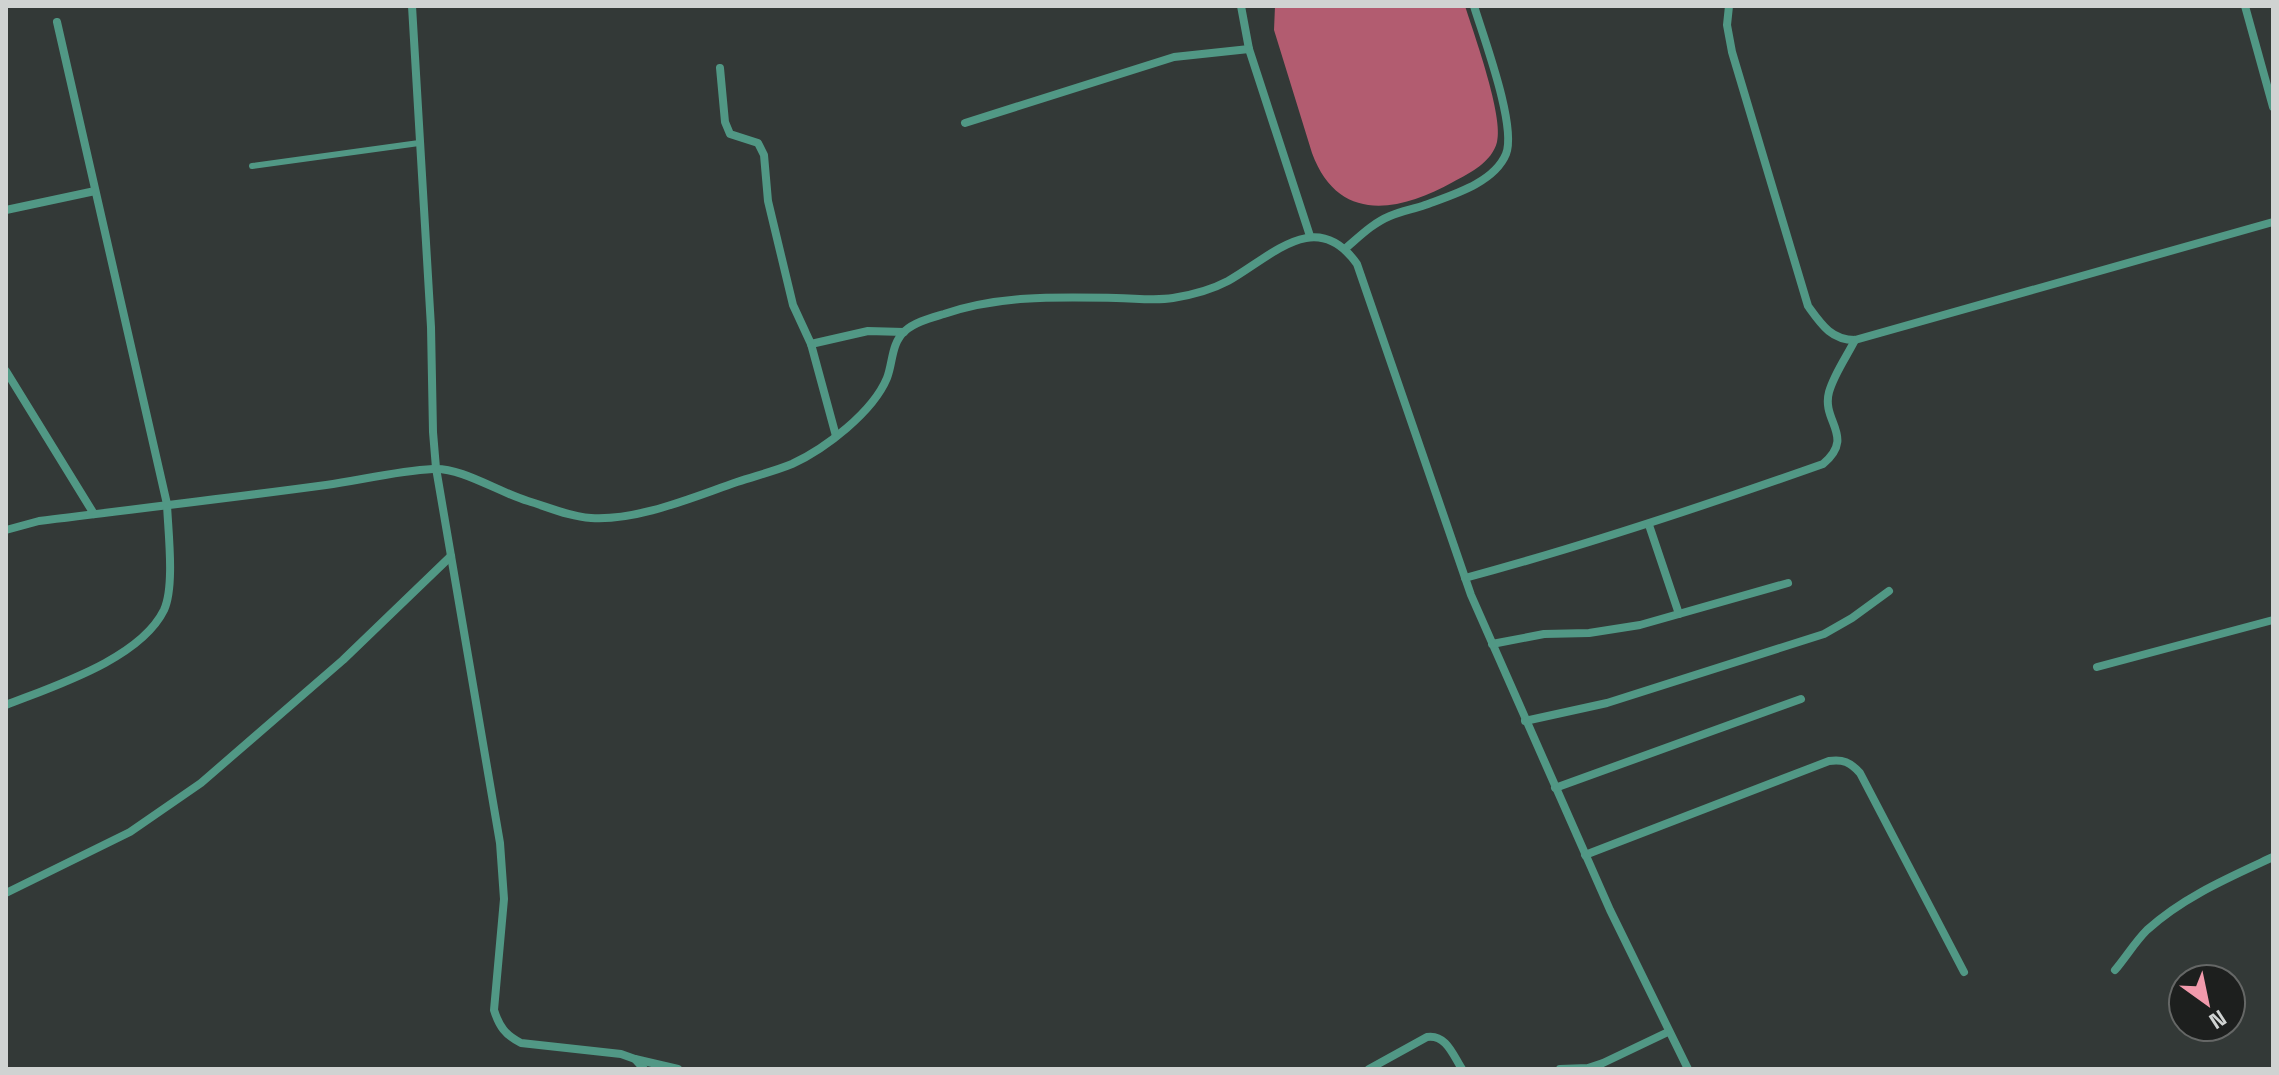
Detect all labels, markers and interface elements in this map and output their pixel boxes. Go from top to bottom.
north arrow [2167,963,2247,1043]
text: N [2204,1004,2232,1036]

